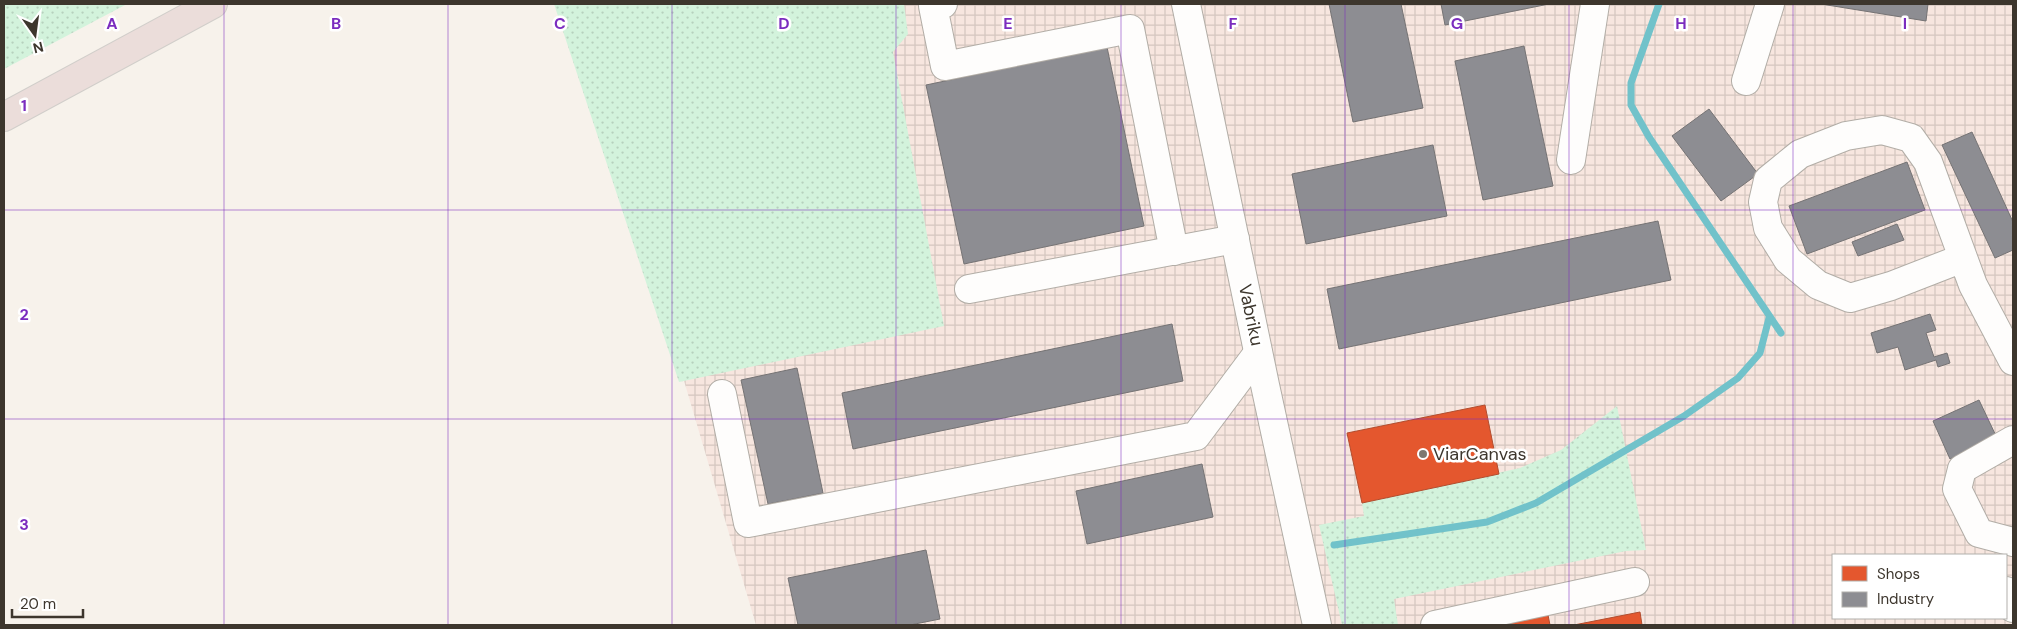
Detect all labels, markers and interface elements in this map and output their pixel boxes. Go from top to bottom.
north arrow [10,10,60,60]
text: A [106,13,118,34]
text: B [331,13,341,34]
text: C [554,13,566,34]
text: D [778,13,790,34]
text: E [1003,13,1013,34]
text: F [1229,13,1238,34]
text: G [1451,13,1463,34]
text: H [1675,13,1687,34]
text: I [1903,13,1907,34]
text: N [31,38,45,58]
text: 1 [21,95,27,116]
street label: Vabriku [1233,282,1269,348]
text: 2 [19,304,29,325]
place label: ViarCanvas [1433,442,1527,466]
marker: ViarCanvas [1417,448,1429,460]
text: 3 [19,514,29,535]
legend [1832,554,2007,619]
text: Shops [1877,564,1920,584]
scale bar [12,586,84,618]
text: Industry [1877,589,1935,609]
text: 20 m [20,594,56,614]

